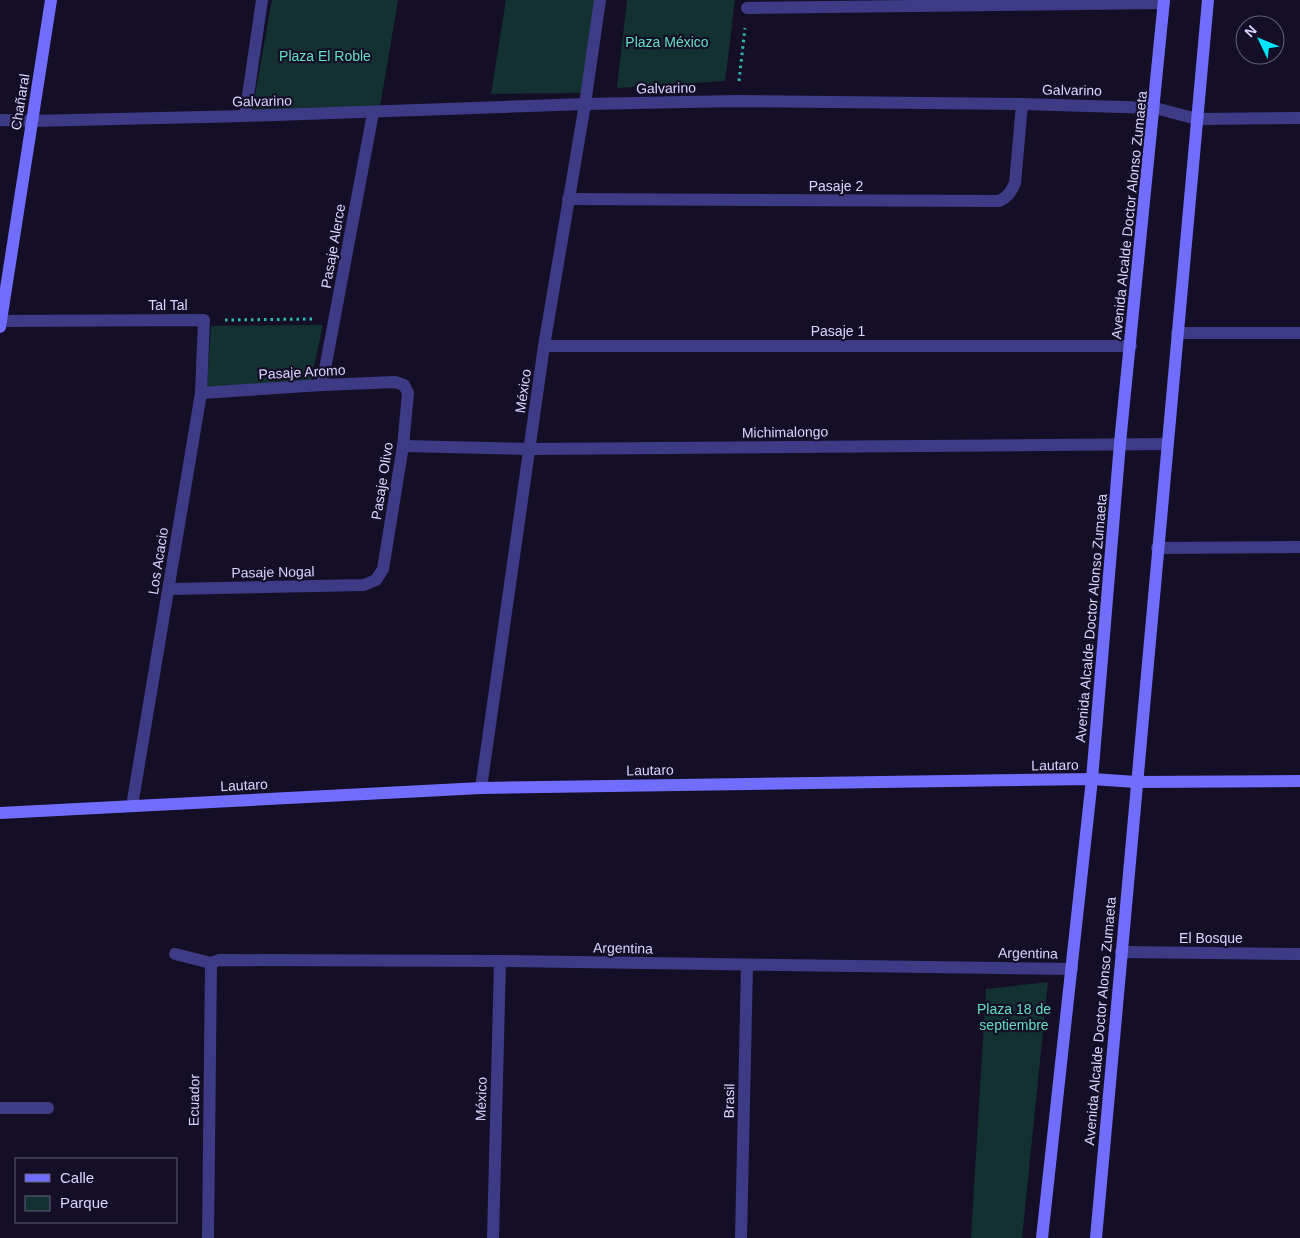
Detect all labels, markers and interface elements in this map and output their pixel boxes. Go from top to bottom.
north arrow [1235,15,1285,65]
text: N [1241,22,1260,40]
park label: Plaza México [625,34,709,50]
park label: Plaza El Roble [279,48,371,64]
street label: Chañaral [8,73,32,131]
street label: Galvarino [636,79,696,97]
street label: Galvarino [1042,81,1102,99]
street label: Avenida Alcalde Doctor Alonso Zumaeta [1108,90,1150,340]
street label: Galvarino [232,92,292,110]
street label: Pasaje 2 [809,178,863,194]
street label: Pasaje Alerce [318,202,348,290]
street label: Tal Tal [148,297,188,313]
street label: Pasaje 1 [811,323,865,339]
street label: Pasaje Aromo [258,362,346,382]
street label: México [512,368,534,414]
street label: Michimalongo [742,423,829,441]
street label: Pasaje Olivo [368,441,396,521]
street label: Avenida Alcalde Doctor Alonso Zumaeta [1072,493,1110,743]
street label: Los Acacio [145,526,171,596]
street label: Pasaje Nogal [231,563,315,581]
street label: Lautaro [1031,757,1079,773]
street label: Lautaro [626,762,674,778]
street label: Lautaro [220,776,268,794]
street label: Avenida Alcalde Doctor Alonso Zumaeta [1081,896,1119,1146]
street label: El Bosque [1179,930,1243,946]
street label: Argentina [593,939,653,957]
street label: Argentina [998,944,1058,962]
park label: Plaza 18 de septiembre [977,1001,1051,1033]
street label: Ecuador [186,1073,202,1126]
street label: México [472,1076,490,1121]
street label: Brasil [721,1083,737,1119]
legend [15,1158,178,1223]
text: Calle [60,1169,94,1186]
text: Parque [60,1194,108,1211]

